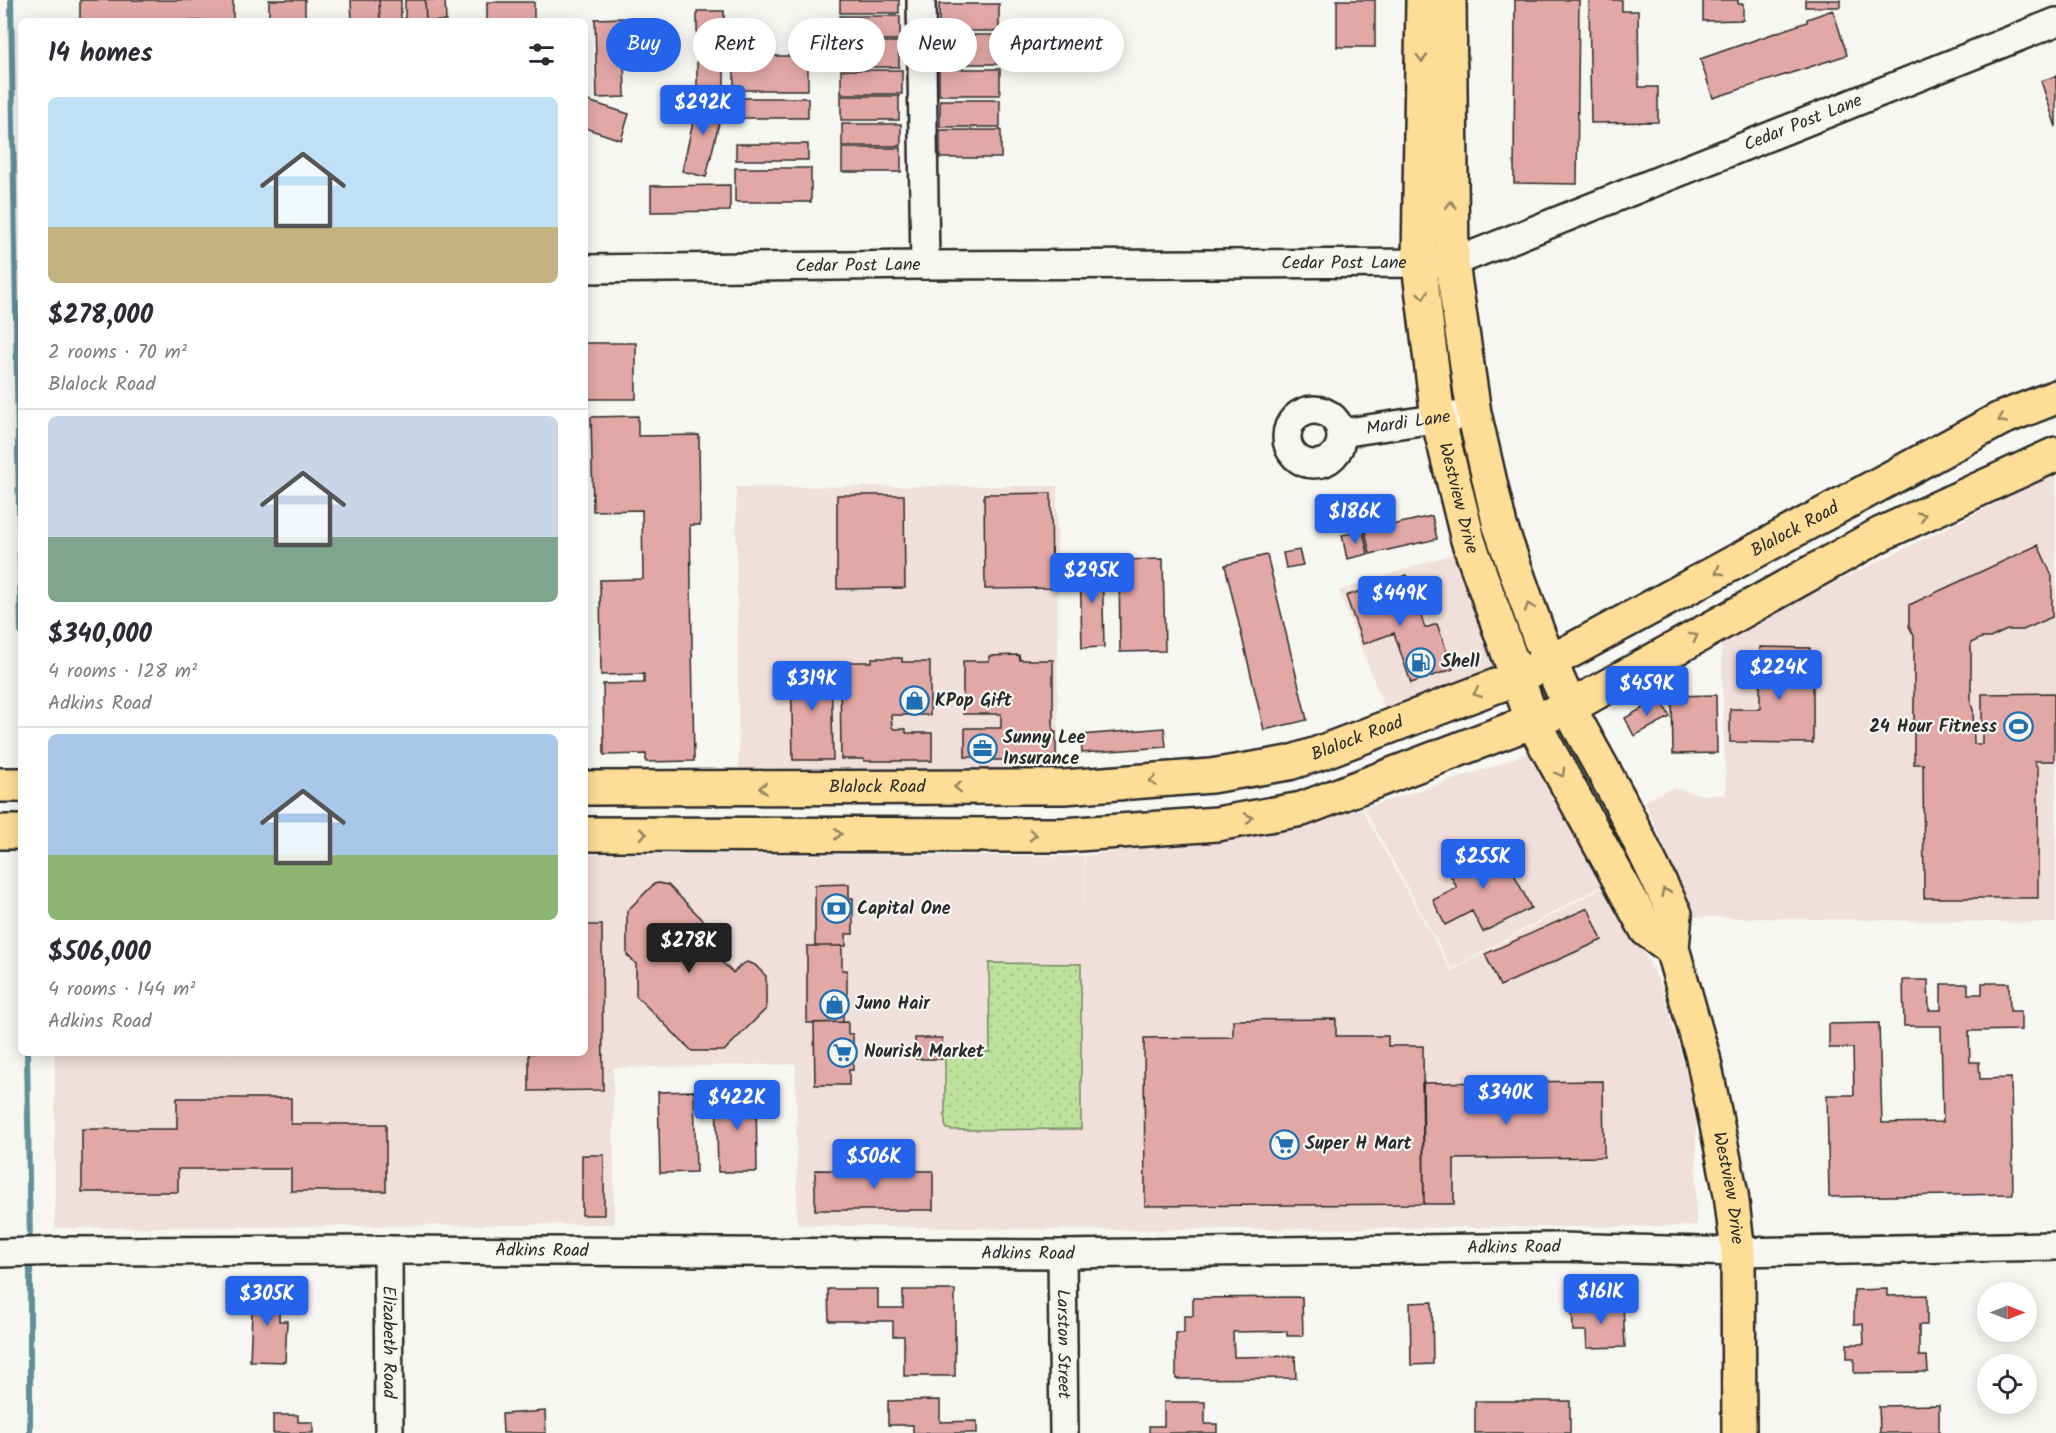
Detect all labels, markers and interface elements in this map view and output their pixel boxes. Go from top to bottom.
chip: Buy [606,18,681,72]
chip: Rent [693,18,776,72]
chip: Filters [788,18,885,72]
chip: New [897,18,977,72]
chip: Apartment [989,18,1124,72]
text: 14 homes [48,33,153,75]
icon: filters [525,38,558,71]
one-way arrow [1416,54,1428,63]
pin: $292K [661,85,745,136]
street label: Cedar Post Lane [1739,86,1867,160]
text: $292K [674,88,732,120]
icon: home [249,136,357,244]
one-way arrow [1445,200,1457,209]
street label: Cedar Post Lane [1281,249,1407,278]
street label: Cedar Post Lane [795,251,921,281]
one-way arrow [1416,291,1428,300]
text: $278,000 [48,295,153,337]
text: 2 rooms · 70 m² [48,337,187,369]
text: Blalock Road [48,369,155,401]
street label: Mardi Lane [1364,402,1452,444]
one-way arrow [1997,412,2008,424]
street label: Westview Drive [1430,440,1486,558]
icon: home [249,455,357,563]
street label: Blalock Road [1746,493,1845,565]
pin: $186K [1313,494,1397,545]
text: $186K [1329,497,1381,529]
one-way arrow [1915,511,1926,523]
pin: $295K [1050,553,1134,604]
text: $295K [1064,556,1120,588]
one-way arrow [1715,564,1725,575]
pin: $449K [1358,576,1442,627]
text: $449K [1372,579,1428,611]
one-way arrow [1523,602,1536,613]
text: $340,000 [48,614,152,656]
one-way arrow [1688,633,1698,644]
fuel station icon: Shell [1404,646,1436,678]
place label: Shell [1441,648,1480,677]
pin: $224K [1737,650,1821,701]
text: $224K [1750,653,1808,685]
text: 4 rooms · 128 m² [48,656,197,688]
pin: $319K [770,661,854,712]
text: $319K [787,664,837,696]
pin: $459K [1605,666,1689,717]
text: $459K [1619,669,1675,701]
shop icon: KPop Gift [898,685,930,717]
one-way arrow [1472,686,1483,698]
place label: KPop Gift [935,687,1013,716]
text: Adkins Road [48,688,152,720]
street label: Blalock Road [1307,708,1409,769]
sports icon: 24 Hour Fitness [2002,711,2034,743]
place label: 24 Hour Fitness [1870,713,1998,742]
place label: Sunny Lee Insurance [1003,724,1086,774]
office icon: Sunny Lee Insurance [966,732,998,764]
one-way arrow [1554,767,1565,777]
icon: home [249,773,357,881]
street label: Blalock Road [829,773,926,802]
one-way arrow [1148,774,1157,787]
one-way arrow [954,781,963,793]
one-way arrow [759,782,768,794]
one-way arrow [1243,812,1253,825]
one-way arrow [639,828,648,840]
one-way arrow [834,828,843,840]
one-way arrow [1029,829,1038,841]
pin: $255K [1441,839,1525,890]
text: $255K [1455,842,1511,874]
one-way arrow [1660,888,1672,899]
bank icon: Capital One [820,893,852,925]
place label: Capital One [857,895,951,924]
pin: $278K [647,923,731,974]
text: $278K [661,926,717,958]
text: $506,000 [48,932,151,974]
text: 4 rooms · 144 m² [48,974,195,1006]
shop icon: Juno Hair [818,988,850,1020]
place label: Juno Hair [855,990,931,1019]
text: Adkins Road [48,1006,152,1038]
supermarket icon: Nourish Market [827,1036,859,1068]
place label: Nourish Market [864,1038,985,1067]
pin: $340K [1464,1075,1548,1126]
text: $340K [1478,1078,1534,1110]
pin: $422K [695,1080,779,1131]
text: $422K [708,1083,766,1115]
supermarket icon: Super H Mart [1268,1128,1300,1160]
street label: Westview Drive [1704,1129,1751,1246]
place label: Super H Mart [1305,1130,1413,1159]
pin: $506K [832,1139,916,1190]
text: $506K [846,1142,902,1174]
street label: Adkins Road [1467,1232,1562,1263]
street label: Adkins Road [495,1236,590,1266]
street label: Adkins Road [981,1239,1076,1269]
pin: $161K [1559,1274,1643,1325]
pin: $305K [225,1276,309,1327]
text: $161K [1578,1277,1624,1309]
text: $305K [239,1279,295,1311]
north arrow [1977,1282,2037,1342]
map controls [1977,1282,2037,1414]
street label: Elizabeth Road [374,1285,403,1400]
street label: Larston Street [1048,1289,1078,1400]
button: locate [1977,1354,2037,1414]

